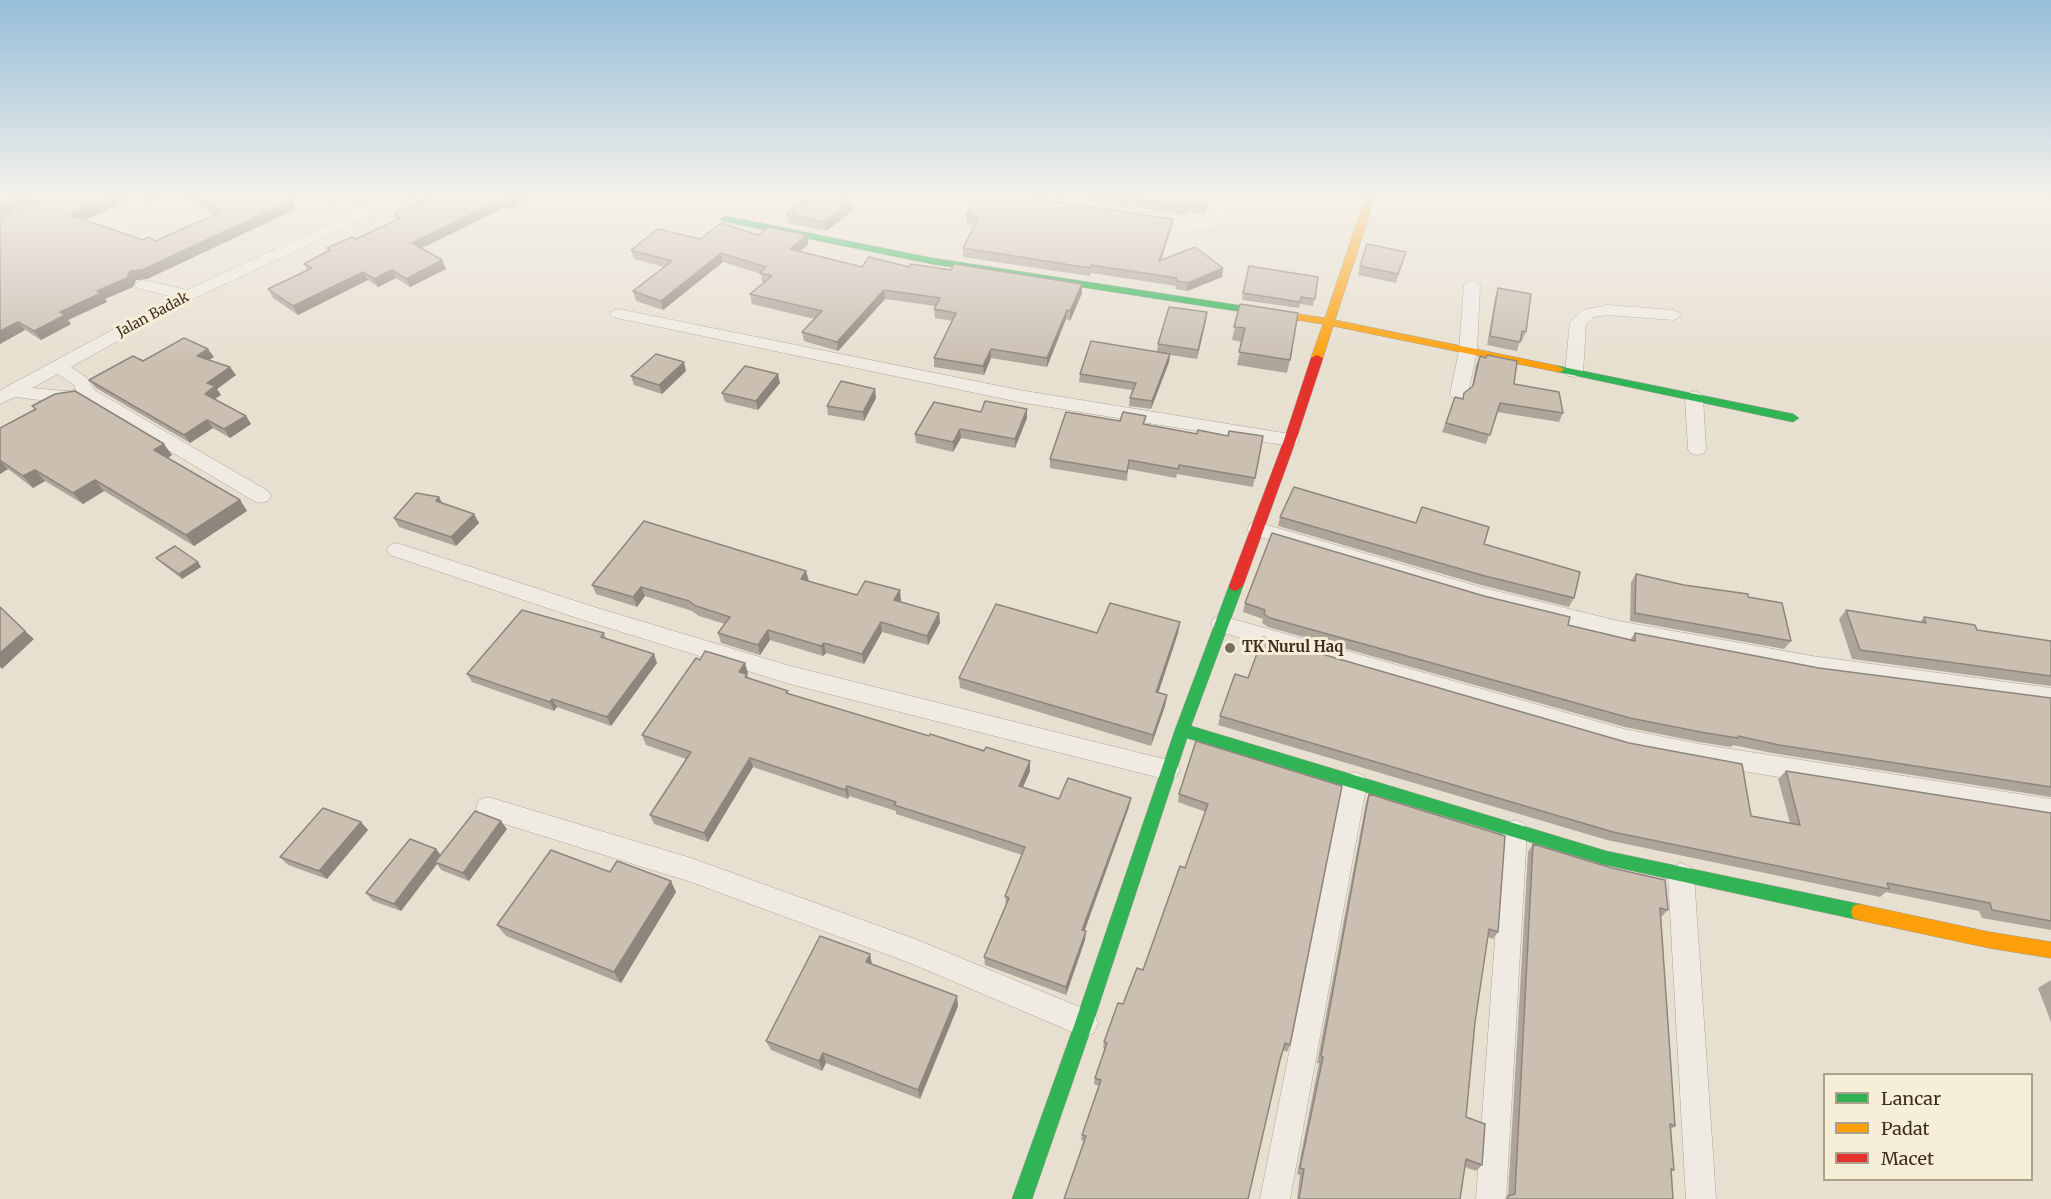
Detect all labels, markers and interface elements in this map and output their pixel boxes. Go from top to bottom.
street label: Jalan Badak [114,289,192,341]
place label: TK Nurul Haq [1242,639,1343,657]
marker: TK Nurul Haq [1223,641,1237,655]
legend [1823,1073,2033,1181]
text: Lancar [1881,1087,1941,1110]
text: Padat [1881,1117,1930,1140]
text: Macet [1881,1147,1934,1170]

